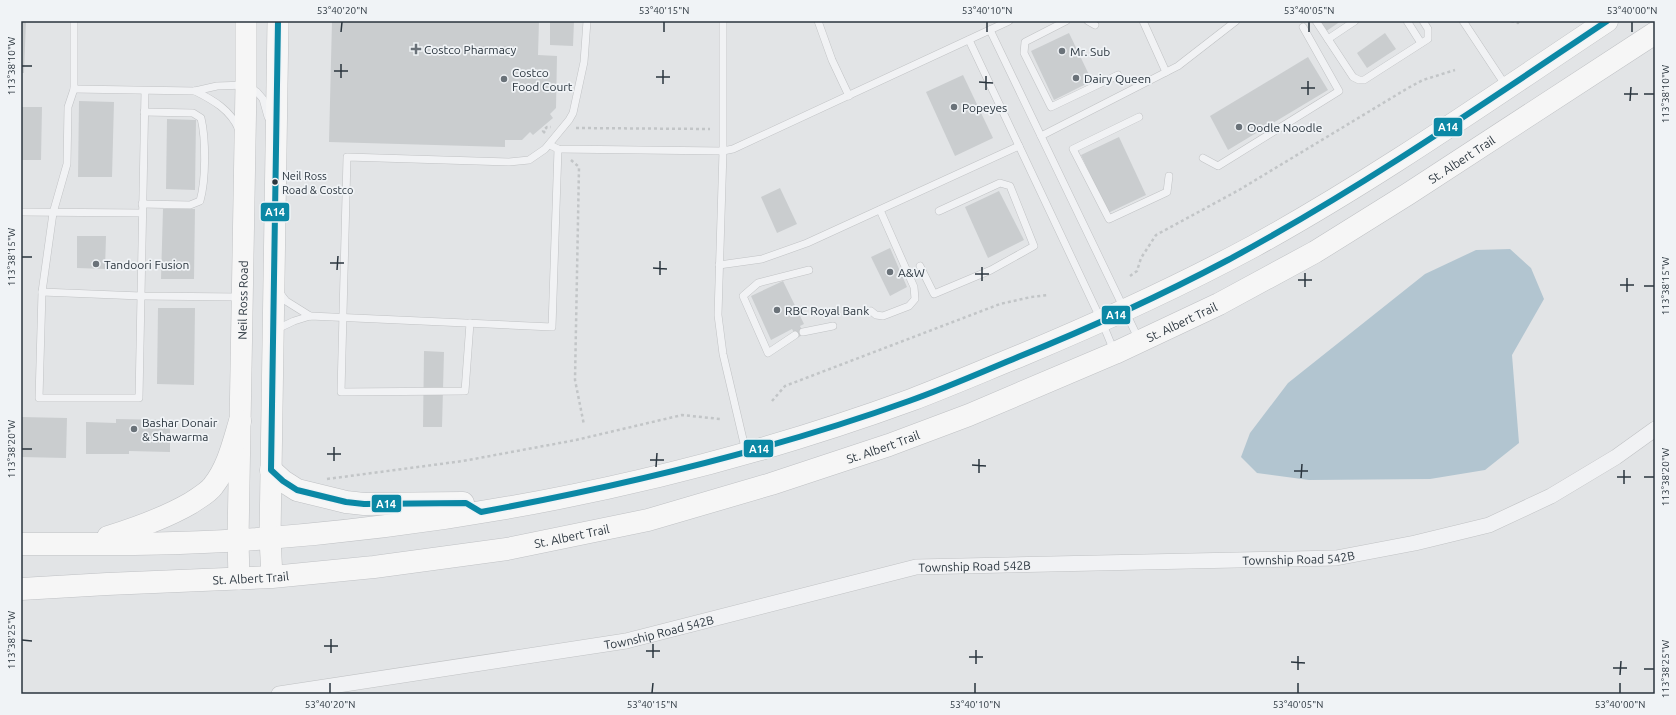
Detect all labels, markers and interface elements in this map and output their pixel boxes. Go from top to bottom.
text: 53°40'20"N [317,5,367,16]
text: 53°40'15"N [639,5,689,16]
text: 53°40'10"N [962,5,1012,16]
text: 53°40'05"N [1284,5,1334,16]
text: 53°40'00"N [1607,5,1657,16]
text: 113°38'10"W [6,37,17,95]
place label: Costco Pharmacy [424,43,517,56]
marker: Costco Pharmacy [411,44,421,54]
place label: Mr. Sub [1070,45,1110,58]
marker: Mr. Sub [1057,46,1067,56]
text: 113°38'10"W [1660,65,1671,123]
place label: Costco Food Court [512,66,573,93]
place label: Dairy Queen [1084,72,1151,85]
marker: Dairy Queen [1071,73,1081,83]
marker: Costco Food Court [499,74,509,84]
place label: Popeyes [962,101,1007,114]
marker: Popeyes [949,102,959,112]
line badge: A14 [1433,117,1463,137]
place label: Oodle Noodle [1247,121,1322,134]
text: A14 [1438,121,1458,133]
marker: Oodle Noodle [1234,122,1244,132]
street label: St. Albert Trail [1426,133,1497,186]
place label: Neil Ross Road & Costco [282,170,353,196]
marker: Neil Ross Road & Costco [270,177,280,187]
line badge: A14 [260,202,290,222]
text: A14 [265,206,285,218]
text: 113°38'15"W [6,228,17,286]
text: 113°38'15"W [1660,257,1671,315]
place label: Tandoori Fusion [104,258,189,271]
marker: Tandoori Fusion [91,259,101,269]
street label: Neil Ross Road [235,260,249,340]
place label: A&W [898,266,925,279]
marker: A&W [885,267,895,277]
street label: St. Albert Trail [1144,299,1219,344]
place label: RBC Royal Bank [785,304,869,317]
marker: RBC Royal Bank [772,305,782,315]
line badge: A14 [1101,305,1131,325]
text: A14 [1106,309,1126,321]
place label: Bashar Donair & Shawarma [142,416,218,443]
text: 113°38'20"W [6,420,17,478]
marker: Bashar Donair & Shawarma [129,424,139,434]
street label: St. Albert Trail [845,428,921,465]
line badge: A14 [743,439,774,458]
text: A14 [749,443,769,455]
text: 113°38'20"W [1660,448,1671,506]
line badge: A14 [371,494,402,513]
text: A14 [376,498,396,510]
street label: St. Albert Trail [533,522,610,550]
street label: Township Road 542B [1242,548,1356,567]
street label: Township Road 542B [918,558,1031,573]
street label: St. Albert Trail [212,569,290,586]
text: 113°38'25"W [6,611,17,669]
street label: Township Road 542B [603,612,715,651]
text: 113°38'25"W [1660,640,1671,698]
text: 53°40'20"N [305,699,355,710]
text: 53°40'15"N [627,699,677,710]
text: 53°40'10"N [950,699,1000,710]
text: 53°40'05"N [1273,699,1323,710]
text: 53°40'00"N [1595,699,1645,710]

